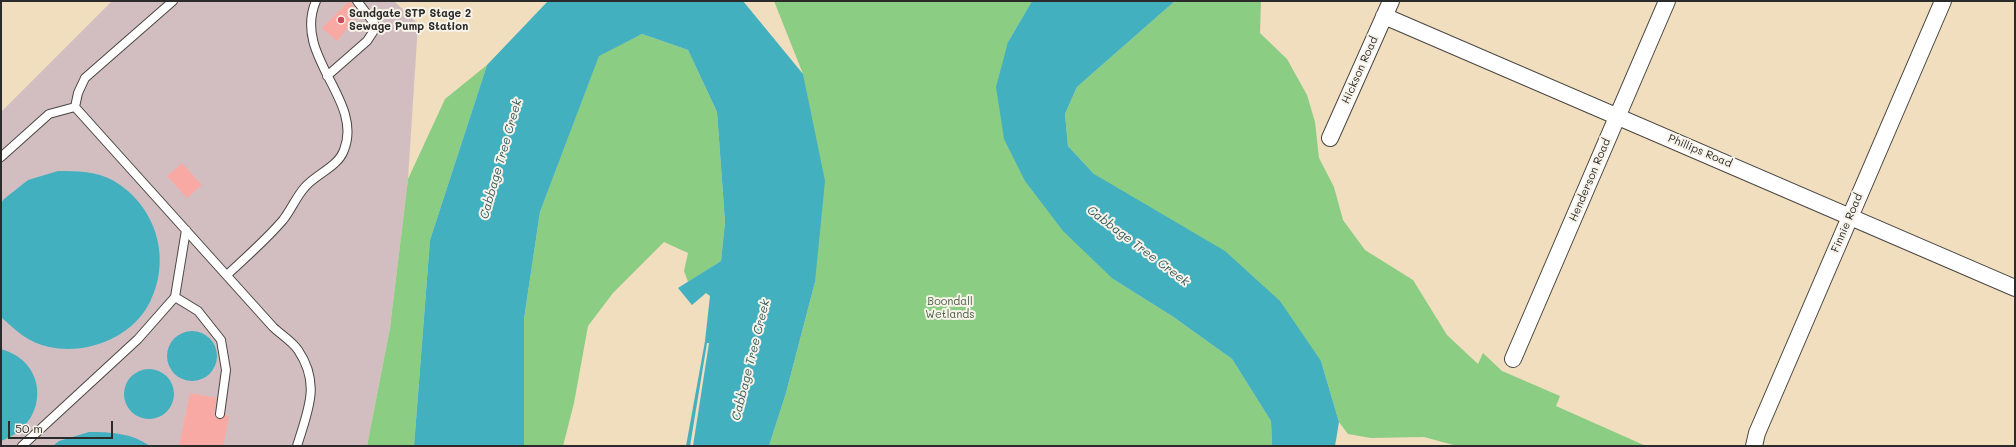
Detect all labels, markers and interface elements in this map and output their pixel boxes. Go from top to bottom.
place label: Sandgate STP Stage 2 Sewage Pump Station [349,7,471,33]
marker: Sandgate STP Stage 2 Sewage Pump Station [336,15,346,25]
street label: Hickson Road [1339,34,1381,106]
water label: Cabbage Tree Creek [477,97,525,221]
street label: Phillips Road [1666,132,1734,170]
street label: Henderson Road [1567,136,1613,224]
street label: Finnie Road [1829,192,1865,254]
water label: Cabbage Tree Creek [1084,203,1192,289]
park label: Boondall Wetlands [925,295,975,321]
water label: Cabbage Tree Creek [729,298,773,422]
scale bar [10,413,115,439]
text: 50 m [15,420,43,436]

